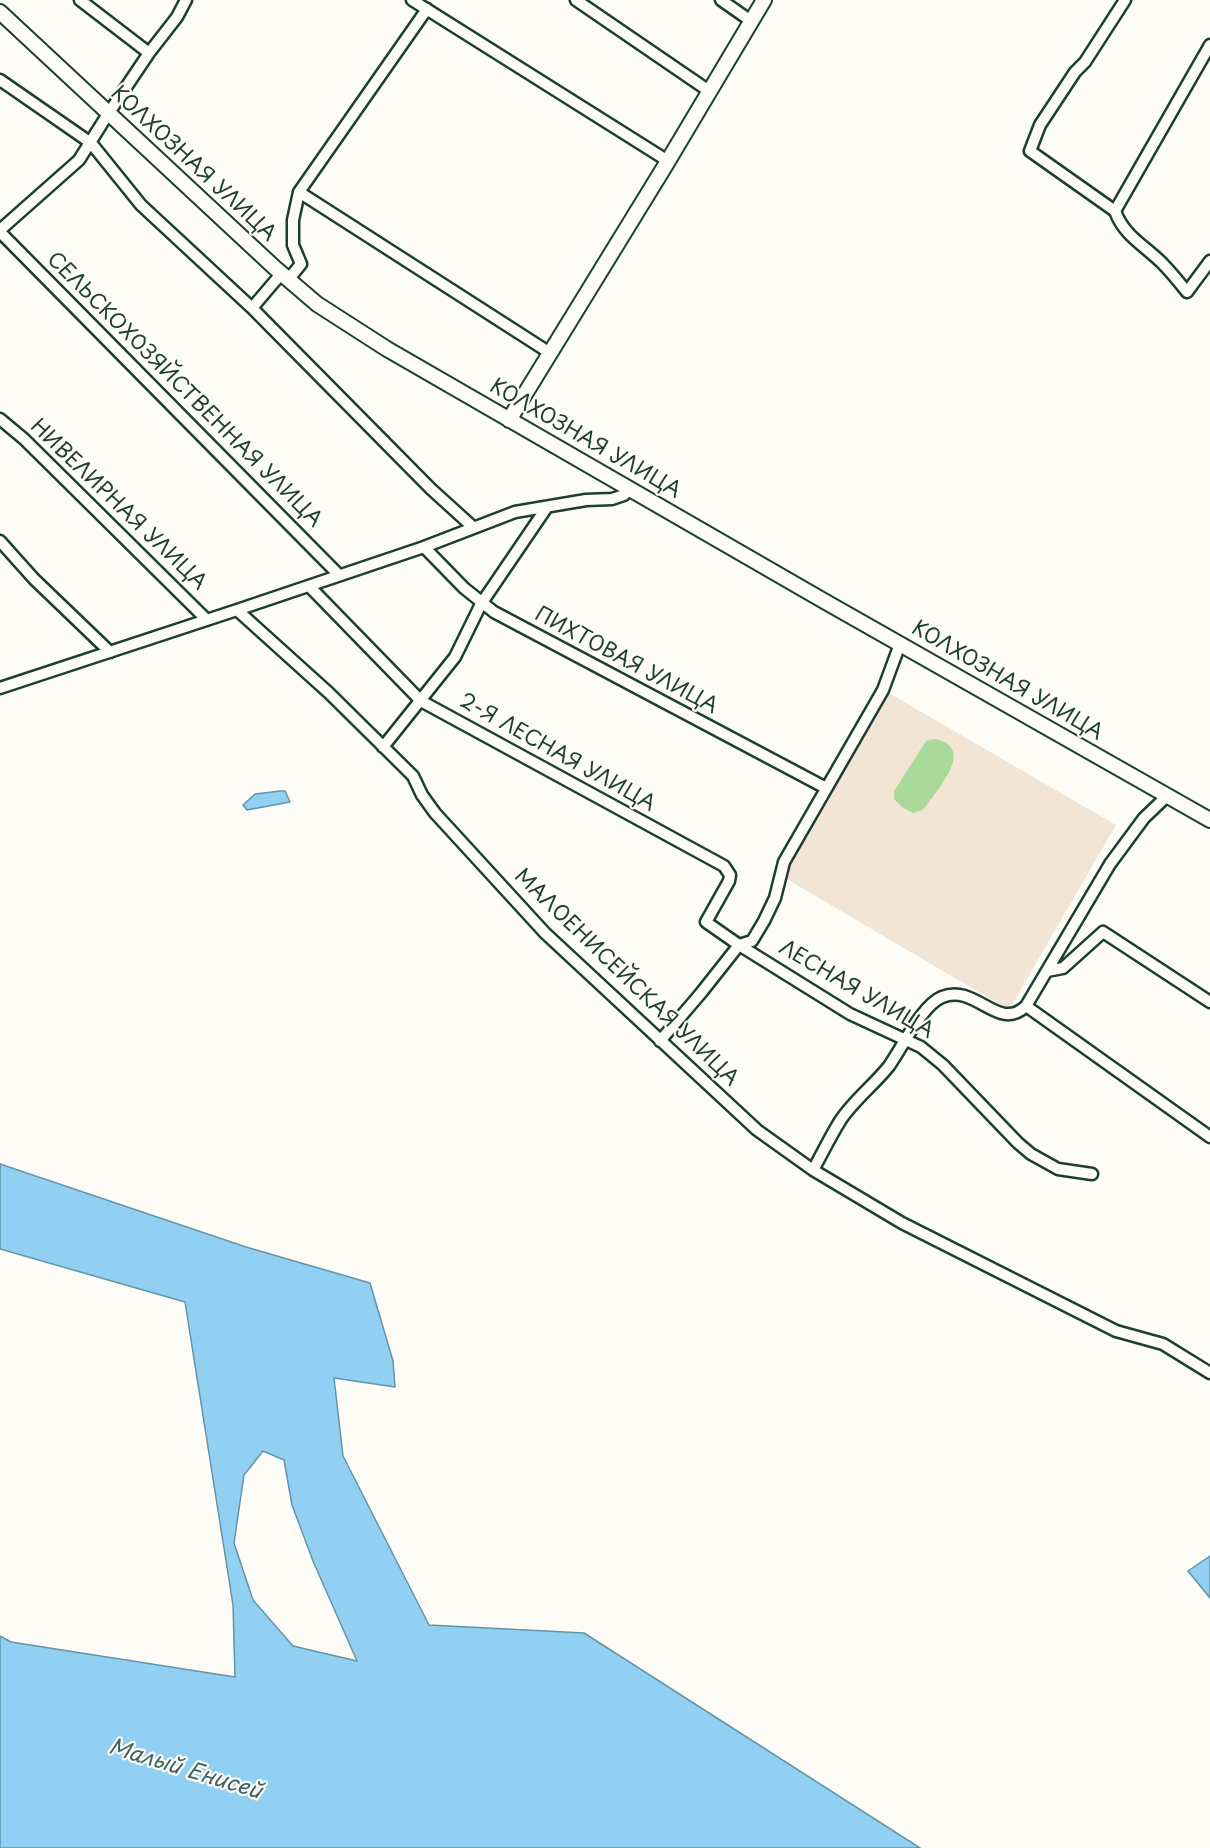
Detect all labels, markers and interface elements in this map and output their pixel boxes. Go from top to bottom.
street label: КОЛХОЗНАЯ УЛИЦА [105,81,281,247]
street label: СЕЛЬСКОХОЗЯЙСТВЕННАЯ УЛИЦА [41,247,327,533]
street label: КОЛХОЗНАЯ УЛИЦА [485,374,685,504]
street label: НИВЕЛИРНАЯ УЛИЦА [25,414,211,596]
street label: ПИХТОВАЯ УЛИЦА [530,602,722,720]
street label: КОЛХОЗНАЯ УЛИЦА [907,616,1107,746]
street label: 2-Я ЛЕСНАЯ УЛИЦА [455,689,659,817]
street label: МАЛОЕНИСЕЙСКАЯ УЛИЦА [509,864,743,1092]
street label: ЛЕСНАЯ УЛИЦА [774,936,938,1044]
water label: Малый Енисей [105,1734,265,1806]

